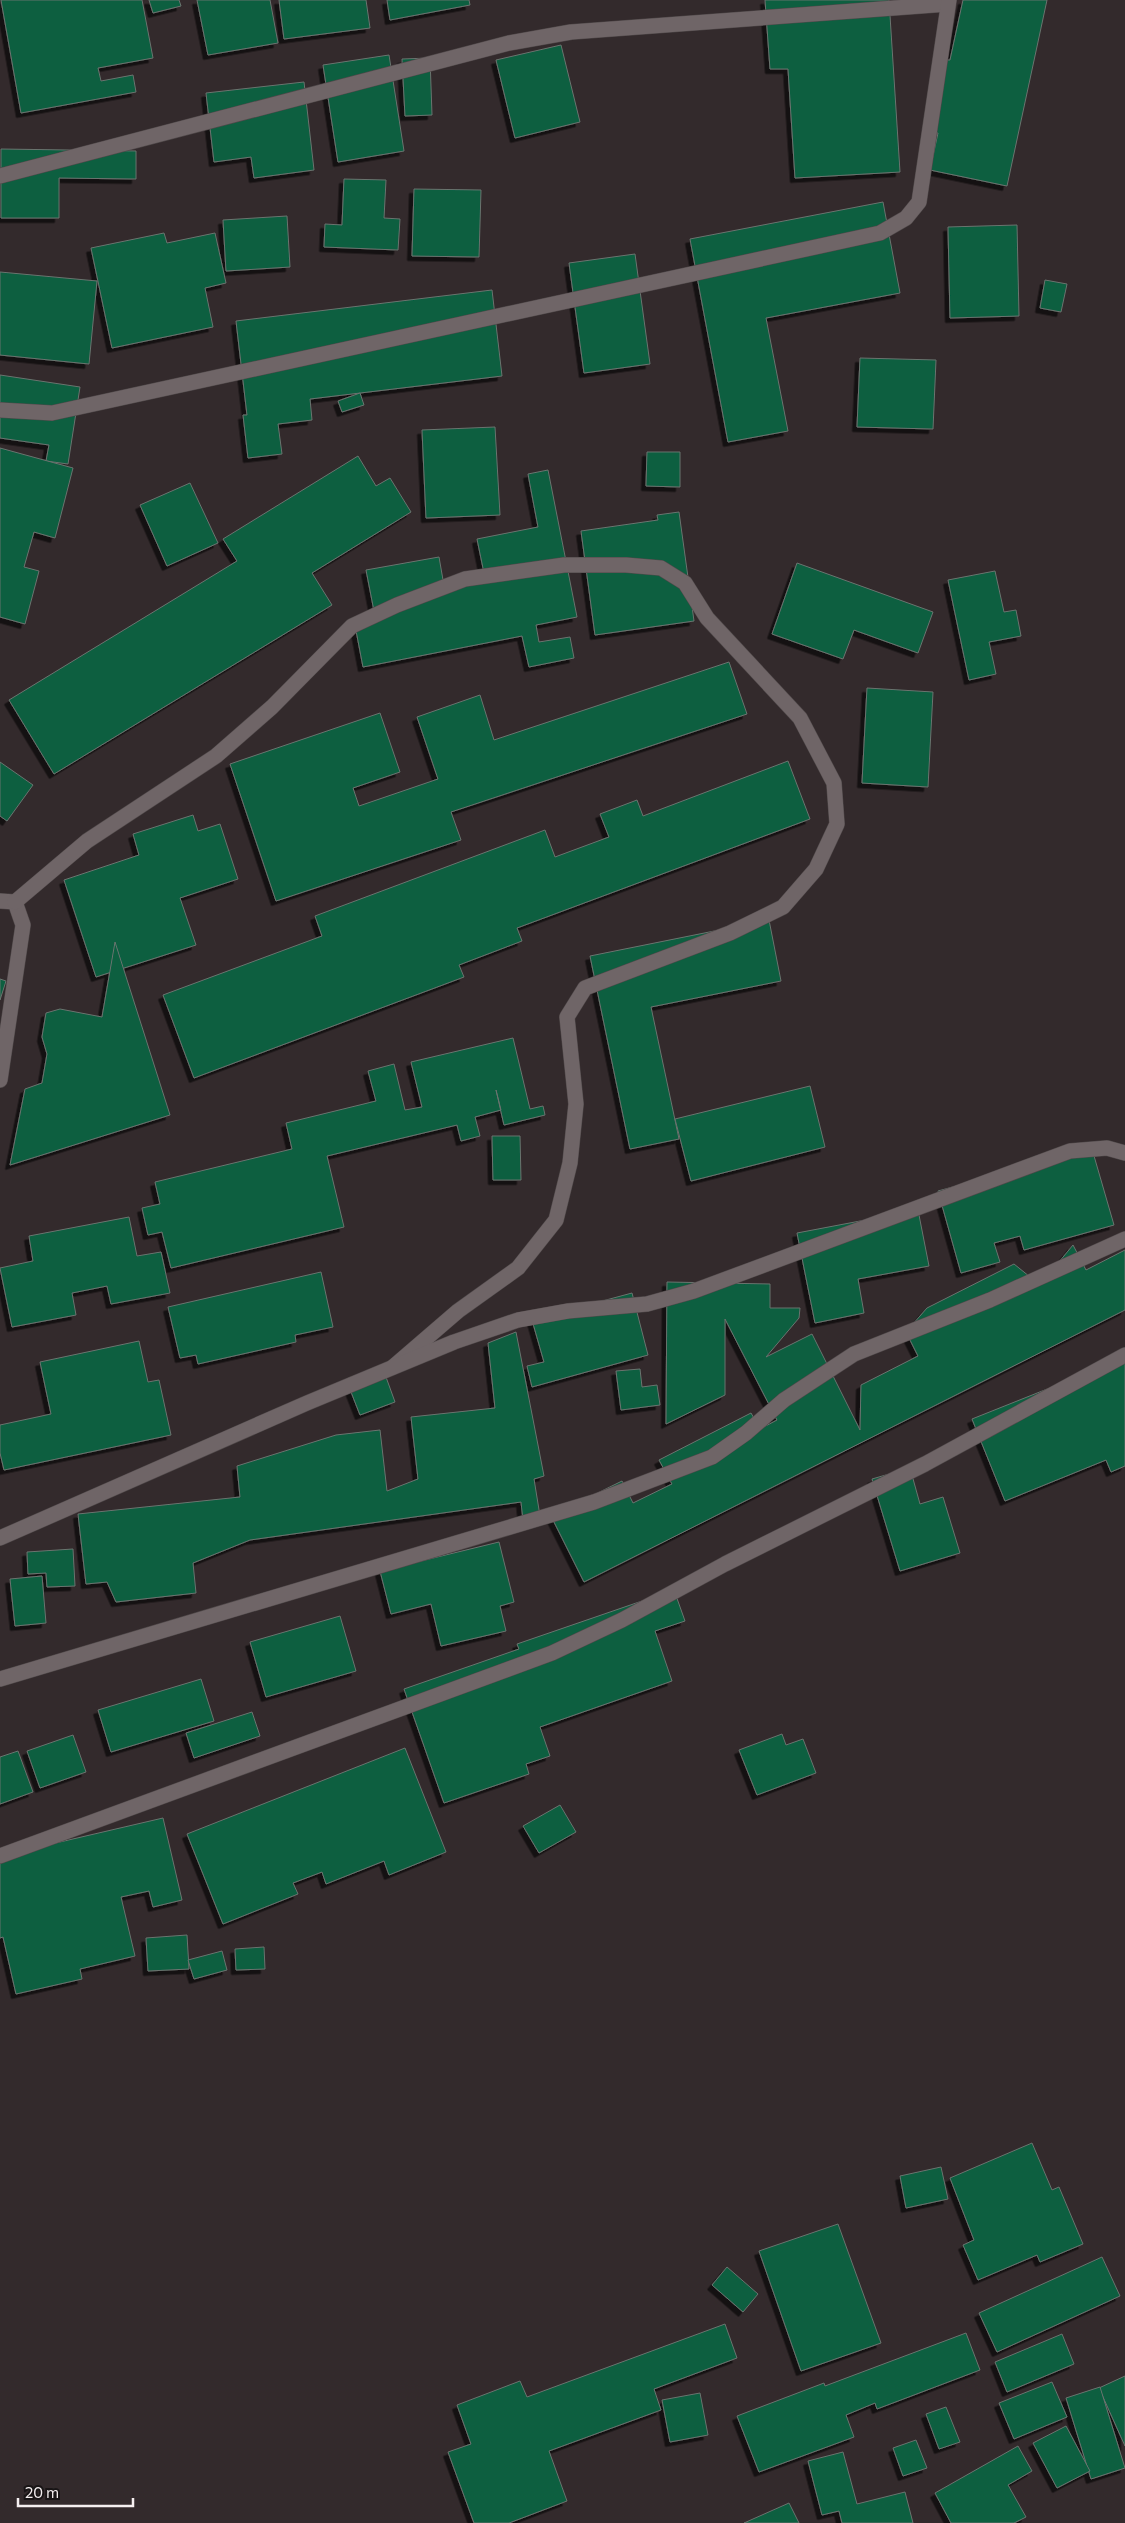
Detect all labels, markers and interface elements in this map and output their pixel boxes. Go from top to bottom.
scale bar [18,2476,132,2508]
text: 20 m [25,2483,59,2501]

